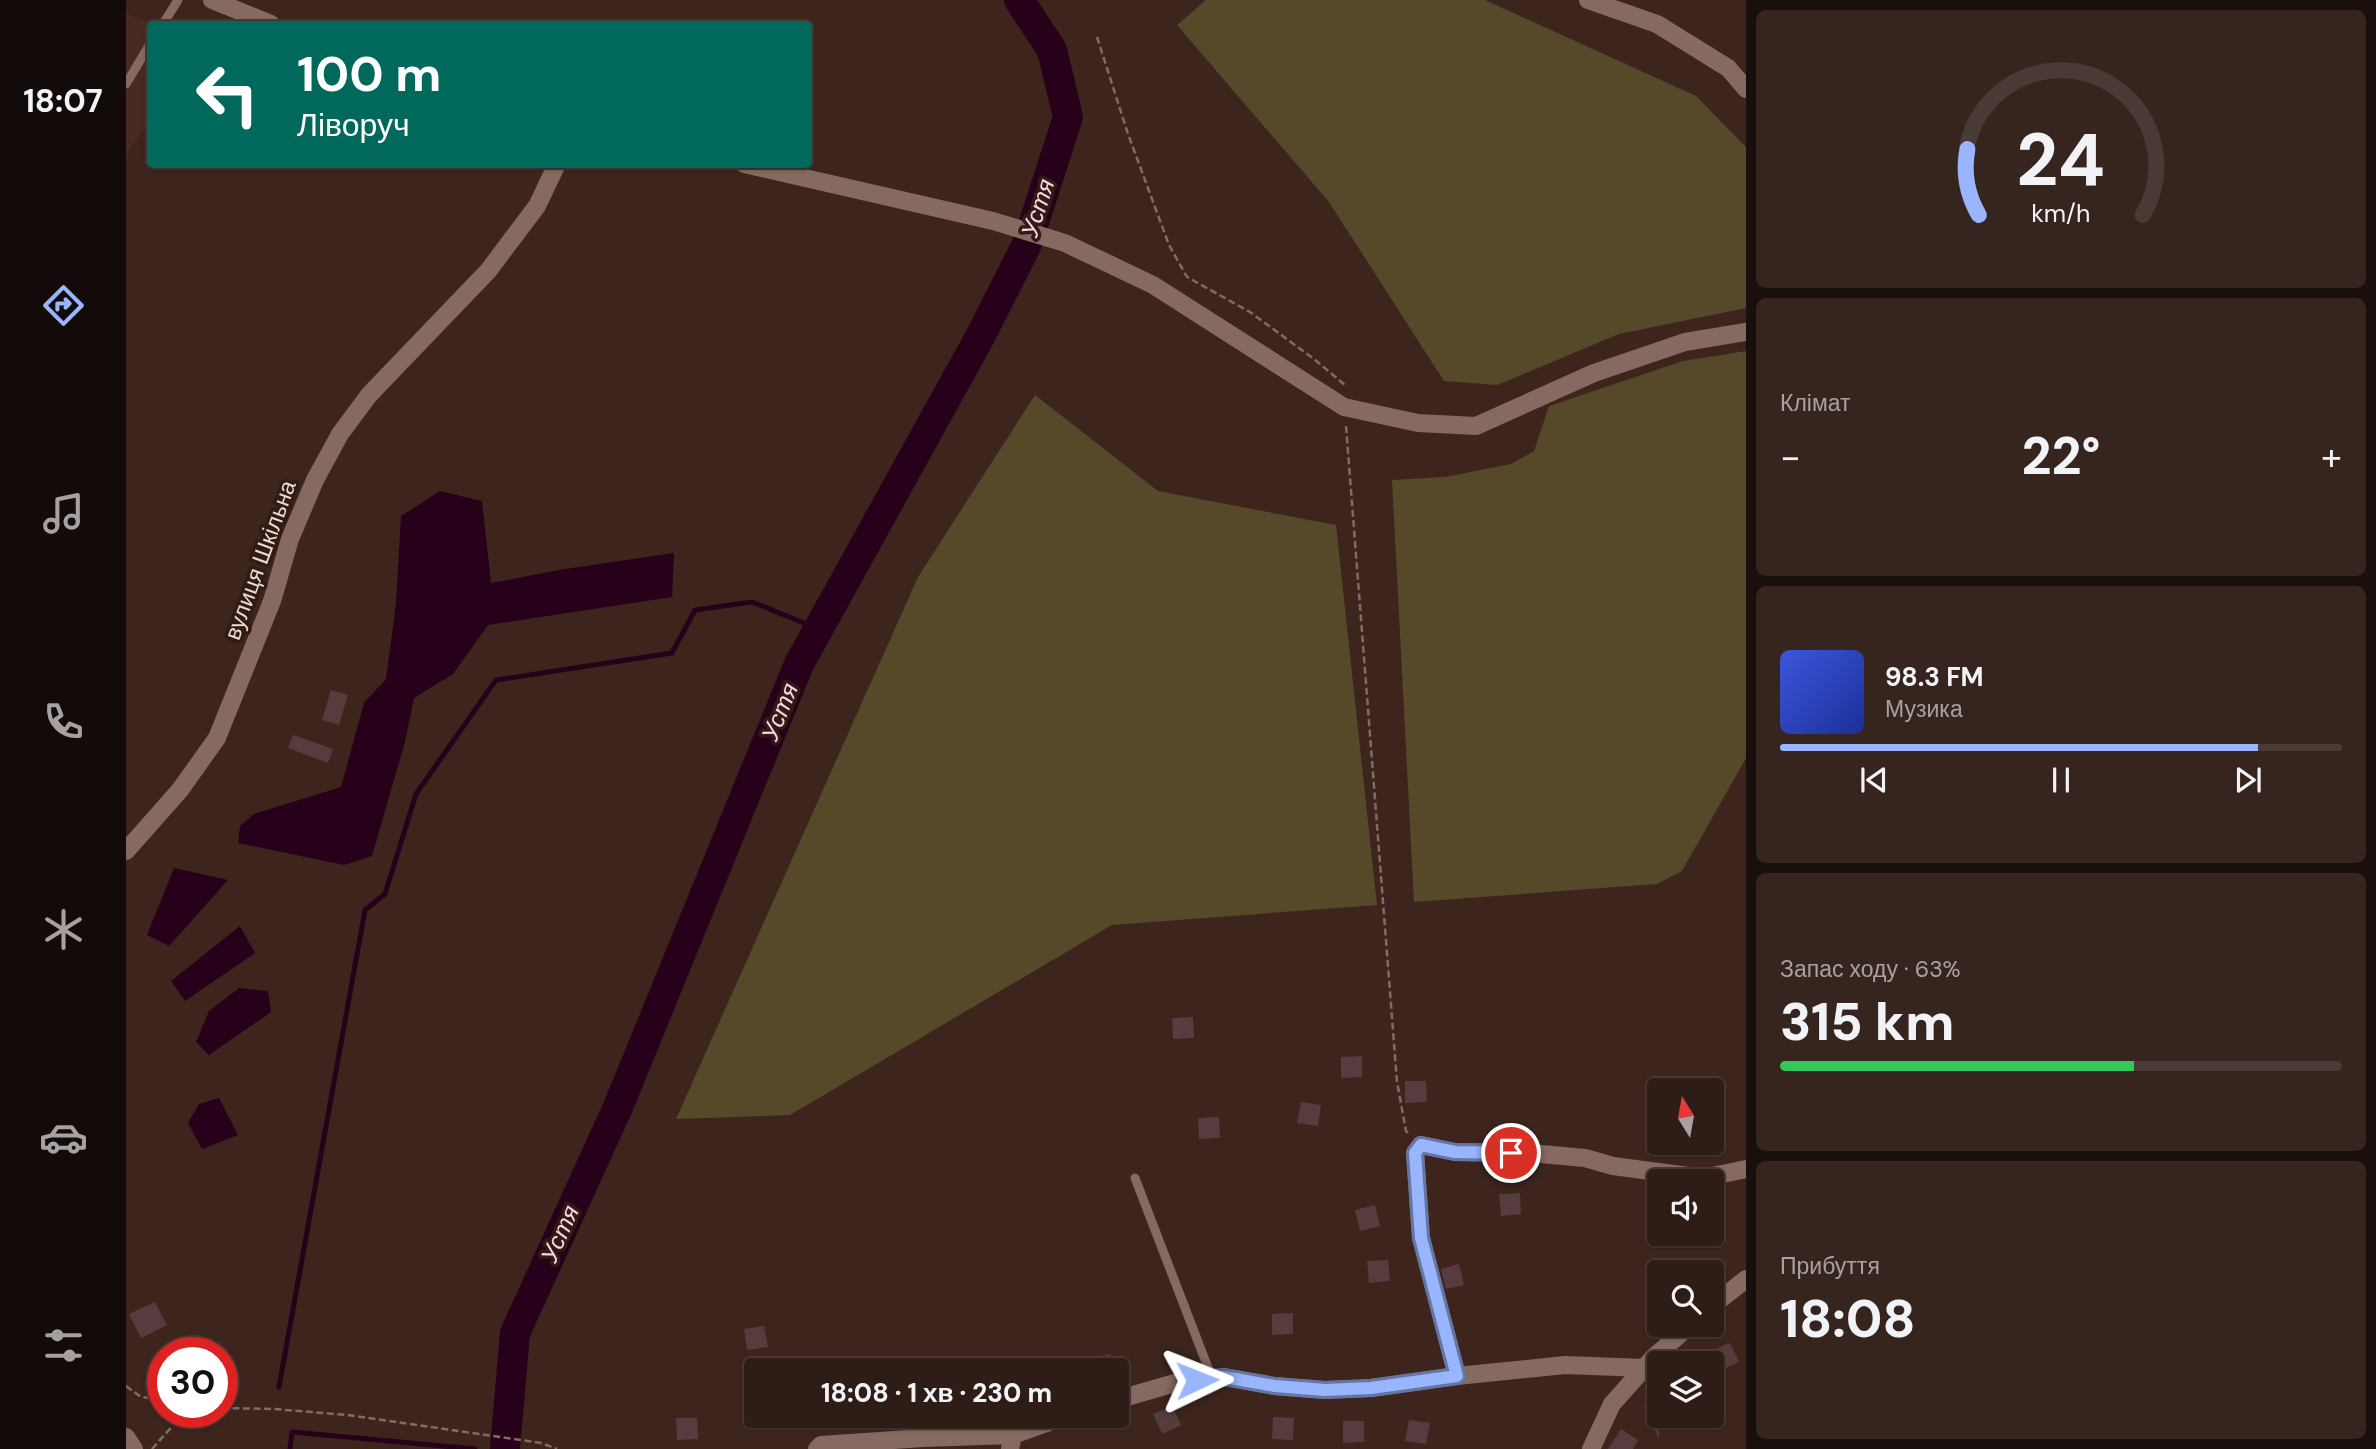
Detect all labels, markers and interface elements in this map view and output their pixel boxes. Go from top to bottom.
text: 100 m [297,42,441,106]
icon: left [182,49,273,140]
text: 18:07 [23,80,103,122]
text: Ліворуч [297,104,410,146]
text: 24 [2017,113,2105,208]
water label: Устя [1013,175,1061,242]
text: km/h [2031,197,2091,230]
icon: directions [39,281,88,330]
text: Клімат [1780,388,1851,418]
text: 22° [2021,422,2101,490]
text: − [1780,432,1801,482]
text: + [2321,432,2342,482]
street label: вулиця Шкільна [217,476,303,644]
icon: music [39,489,88,538]
text: 98.3 FM [1885,660,1984,694]
water label: Устя [754,678,805,746]
text: Музика [1885,694,1963,724]
icon: phone [39,697,88,746]
icon: previous [1855,761,1893,799]
icon: pause [2042,761,2080,799]
icon: next [2229,761,2267,799]
icon: climate [39,905,88,954]
text: Запас ходу · 63% [1780,954,1961,984]
text: 315 km [1780,988,1954,1056]
north arrow [1647,1078,1724,1155]
map controls [1647,1078,1724,1428]
icon: car [39,1113,88,1162]
pin [1481,1123,1541,1183]
icon: arrive [1492,1134,1530,1172]
button: sound [1647,1169,1724,1246]
water label: Устя [533,1200,586,1268]
text: Прибуття [1780,1251,1880,1281]
button: search [1647,1260,1724,1337]
text: 18:08 [1780,1285,1915,1353]
icon: filters [39,1321,88,1370]
speed limit sign: 30 [147,1337,238,1428]
position arrow [1160,1343,1234,1417]
button: layers [1647,1351,1724,1428]
text: 18:08 · 1 хв · 230 m [821,1376,1052,1410]

